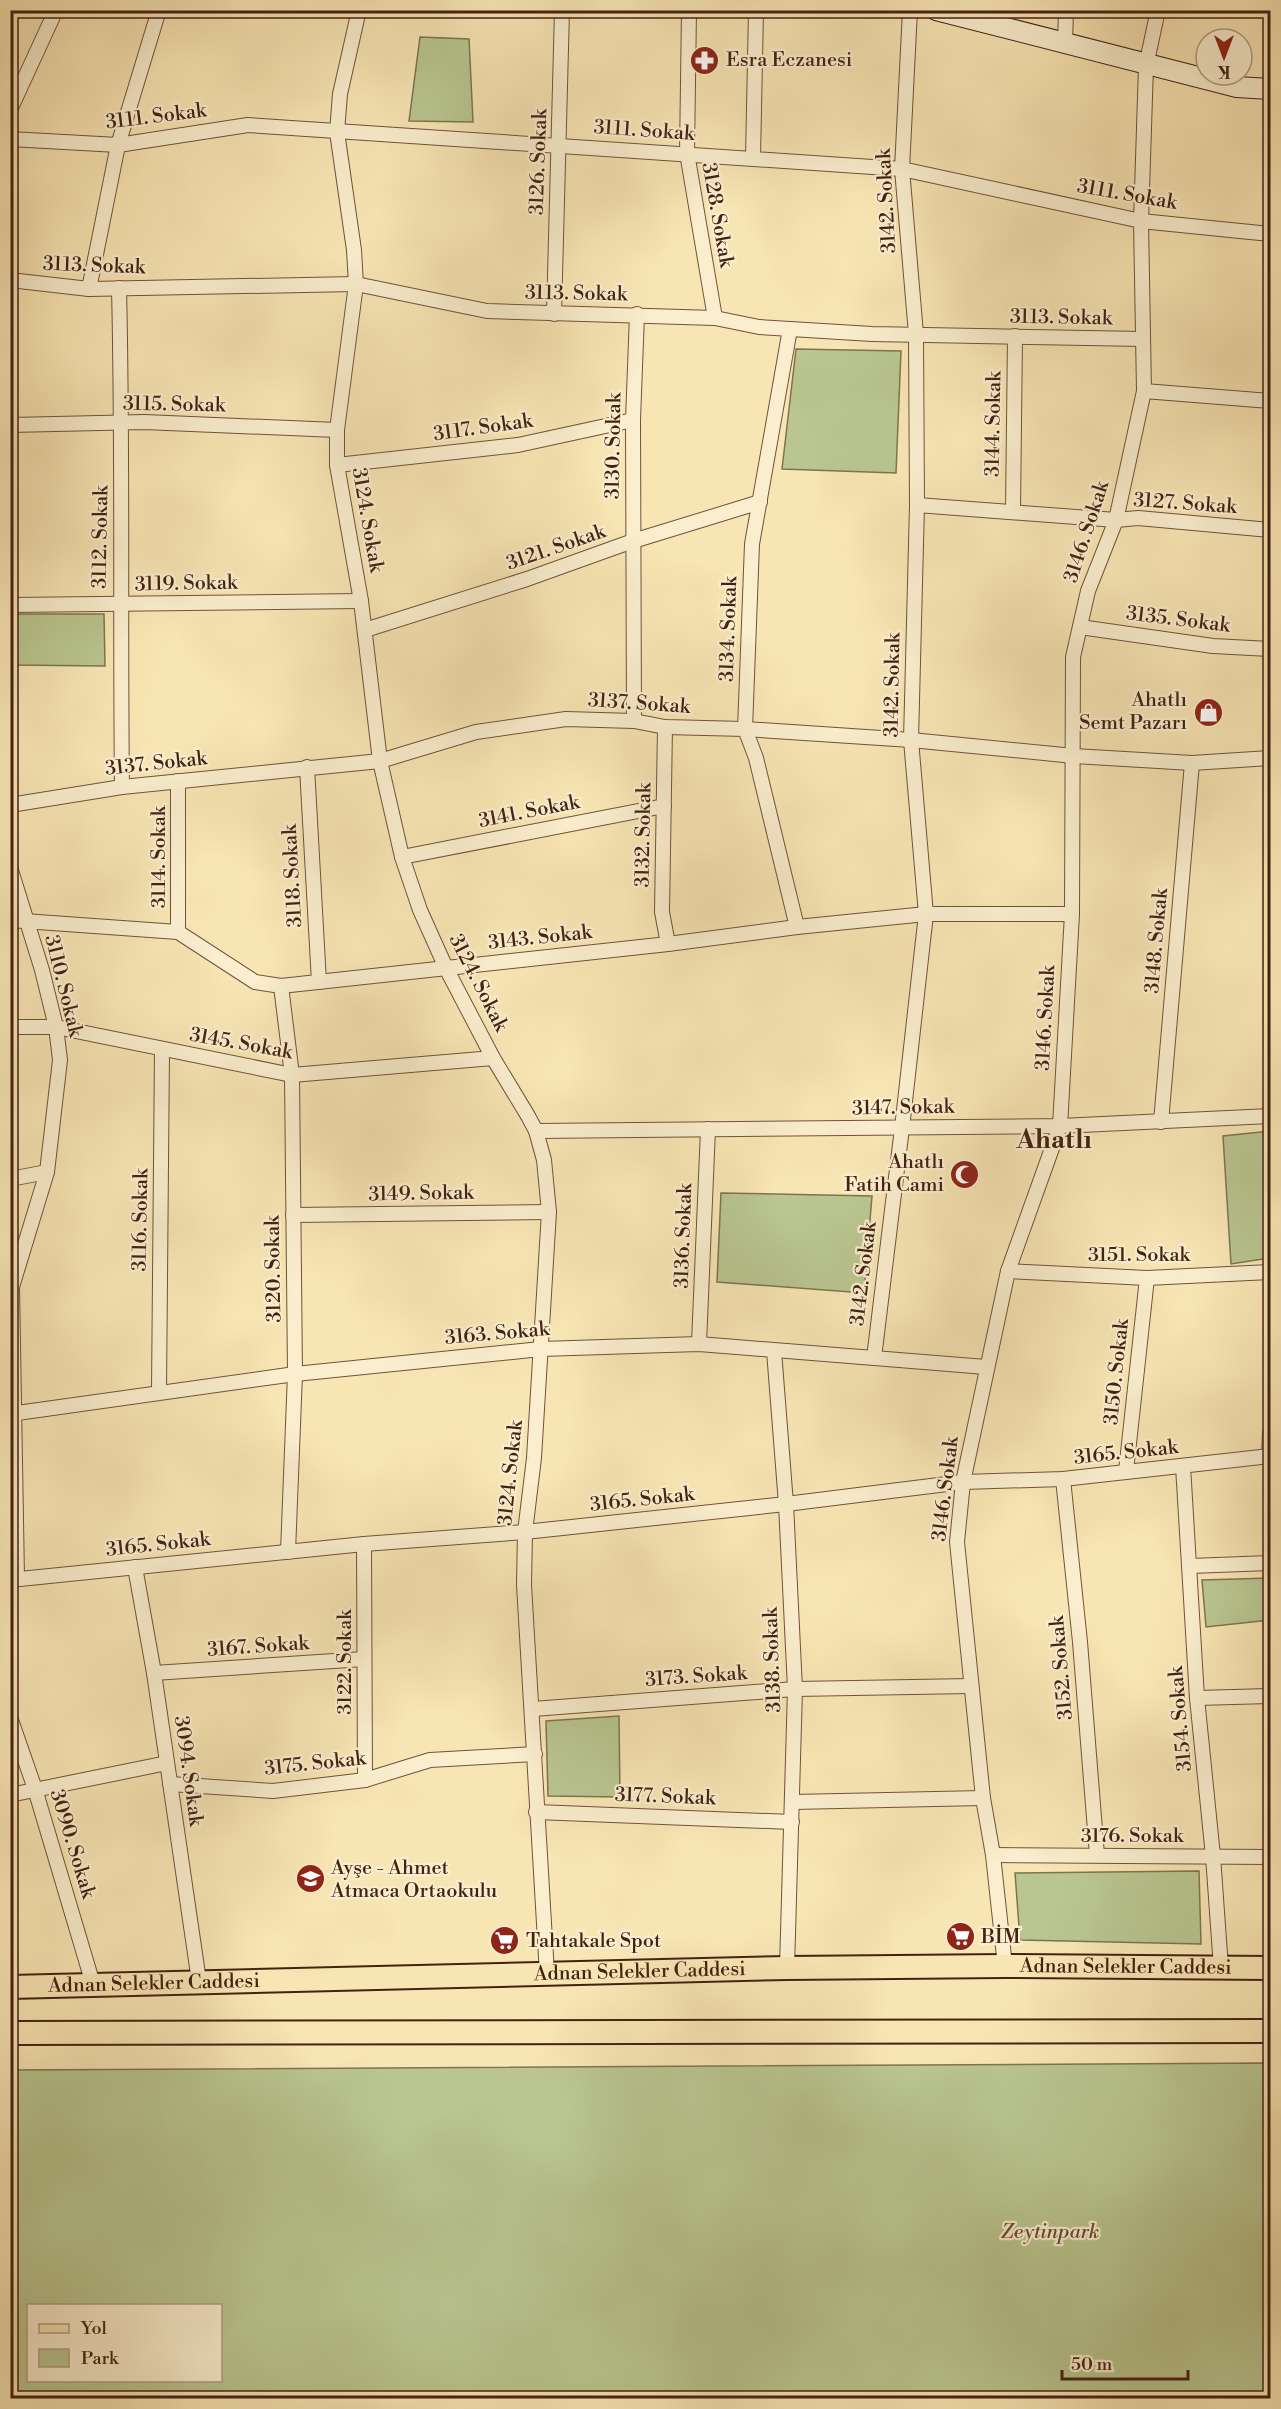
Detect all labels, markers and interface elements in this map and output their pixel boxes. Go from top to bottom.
north arrow [1194,27,1254,87]
pharmacy icon: Esra Eczanesi [689,44,721,76]
place label: Esra Eczanesi [726,48,853,73]
text: K [1216,61,1230,81]
street label: 3111. Sokak [104,98,209,136]
street label: 3126. Sokak [525,107,553,215]
street label: 3111. Sokak [593,115,697,147]
street label: 3142. Sokak [872,147,902,254]
street label: 3128. Sokak [695,161,739,271]
street label: 3111. Sokak [1075,174,1180,216]
street label: 3113. Sokak [42,252,147,280]
street label: 3113. Sokak [525,281,629,307]
street label: 3113. Sokak [1010,305,1114,331]
street label: 3144. Sokak [981,369,1007,477]
street label: 3130. Sokak [601,391,627,499]
street label: 3115. Sokak [123,392,227,418]
street label: 3117. Sokak [432,408,536,447]
street label: 3124. Sokak [345,466,389,576]
street label: 3146. Sokak [1059,477,1116,586]
street label: 3112. Sokak [88,484,114,589]
street label: 3127. Sokak [1133,488,1239,520]
street label: 3121. Sokak [503,519,610,577]
street label: 3119. Sokak [134,571,239,597]
street label: 3134. Sokak [715,574,743,682]
street label: 3135. Sokak [1125,601,1233,639]
street label: 3142. Sokak [880,631,906,738]
street label: 3137. Sokak [587,688,692,720]
place label: Ahatlı Semt Pazarı [1079,688,1187,736]
shop icon: Ahatlı Semt Pazarı [1192,696,1224,728]
street label: 3137. Sokak [104,746,210,782]
street label: 3132. Sokak [631,781,657,888]
street label: 3141. Sokak [476,790,583,834]
street label: 3114. Sokak [147,804,172,908]
street label: 3118. Sokak [278,822,308,928]
street label: 3148. Sokak [1140,886,1174,995]
street label: 3143. Sokak [487,920,595,956]
street label: 3124. Sokak [443,930,514,1037]
street label: 3110. Sokak [38,932,88,1041]
street label: 3146. Sokak [1031,963,1061,1071]
street label: 3145. Sokak [187,1023,296,1066]
street label: 3147. Sokak [852,1095,956,1121]
district label: Ahatlı [1015,1124,1092,1156]
place label: Ahatlı Fatih Cami [844,1150,944,1198]
mosque icon: Ahatlı Fatih Cami [949,1158,981,1190]
street label: 3116. Sokak [128,1167,154,1272]
street label: 3149. Sokak [368,1181,475,1207]
street label: 3136. Sokak [670,1181,698,1289]
street label: 3120. Sokak [261,1214,287,1323]
street label: 3142. Sokak [845,1219,883,1327]
street label: 3151. Sokak [1088,1243,1192,1268]
street label: 3150. Sokak [1099,1316,1135,1426]
street label: 3163. Sokak [444,1317,552,1351]
street label: 3124. Sokak [493,1417,529,1527]
street label: 3146. Sokak [927,1434,965,1543]
street label: 3165. Sokak [1073,1435,1181,1471]
street label: 3165. Sokak [589,1482,697,1518]
street label: 3165. Sokak [105,1527,213,1563]
street label: 3138. Sokak [759,1605,787,1713]
street label: 3122. Sokak [333,1608,358,1715]
street label: 3152. Sokak [1045,1613,1079,1721]
street label: 3167. Sokak [206,1631,311,1663]
street label: 3173. Sokak [644,1661,749,1693]
street label: 3154. Sokak [1164,1664,1198,1773]
street label: 3094. Sokak [168,1714,208,1829]
street label: 3175. Sokak [263,1746,368,1782]
street label: 3177. Sokak [614,1783,717,1811]
street label: 3090. Sokak [44,1786,101,1903]
street label: 3176. Sokak [1081,1824,1185,1849]
place label: Ayşe - Ahmet Atmaca Ortaokulu [330,1856,498,1904]
school or university icon: Ayşe - Ahmet Atmaca Ortaokulu [294,1863,326,1895]
supermarket icon: BİM [944,1921,976,1953]
place label: BİM [980,1924,1021,1950]
supermarket icon: Tahtakale Spot [489,1925,521,1957]
place label: Tahtakale Spot [526,1929,661,1954]
street label: Adnan Selekler Caddesi [1019,1954,1232,1980]
street label: Adnan Selekler Caddesi [533,1957,746,1987]
street label: Adnan Selekler Caddesi [47,1968,261,1999]
park label: Zeytinpark [1001,2220,1099,2245]
legend [27,2304,222,2382]
text: Yol [80,2317,108,2340]
scale bar [1062,2343,1188,2381]
text: Park [81,2347,120,2370]
text: 50 m [1071,2353,1113,2376]

